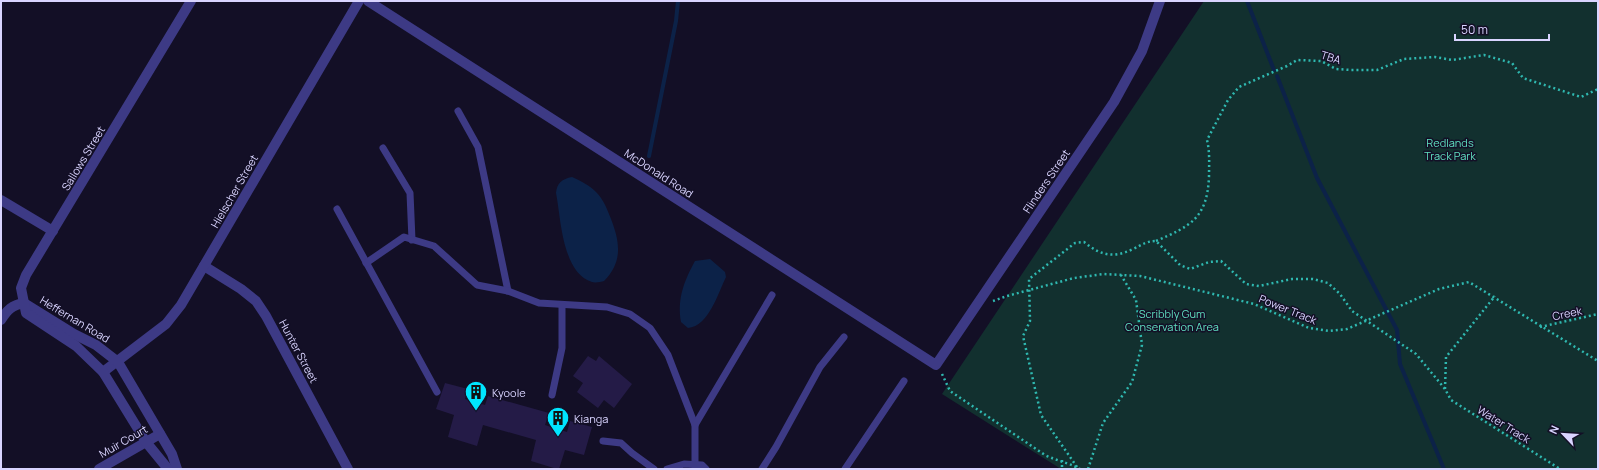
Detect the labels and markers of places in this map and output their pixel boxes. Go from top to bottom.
building icon: Kyoole [463,379,489,412]
place label: Kyoole [492,385,526,400]
building icon: Kianga [545,405,571,438]
place label: Kianga [574,411,608,426]

